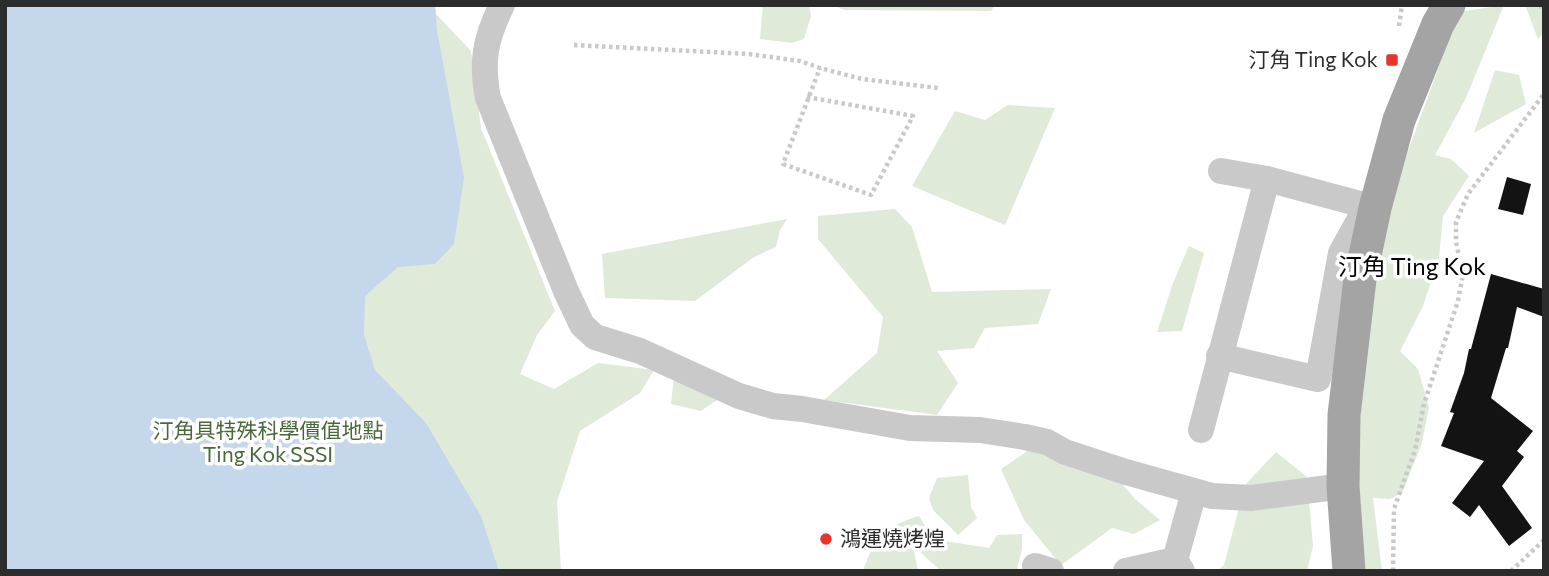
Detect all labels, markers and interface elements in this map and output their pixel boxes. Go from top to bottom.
place label: 汀角 Ting Kok [1248,46,1378,71]
marker: 汀角 Ting Kok [1384,52,1400,68]
district label: 汀角 Ting Kok [1338,251,1486,280]
park label: 汀角具特殊科學價值地點 Ting Kok SSSI [153,417,384,466]
place label: 鴻運燒烤煌 [840,525,945,550]
marker: 鴻運燒烤煌 [818,531,834,547]

